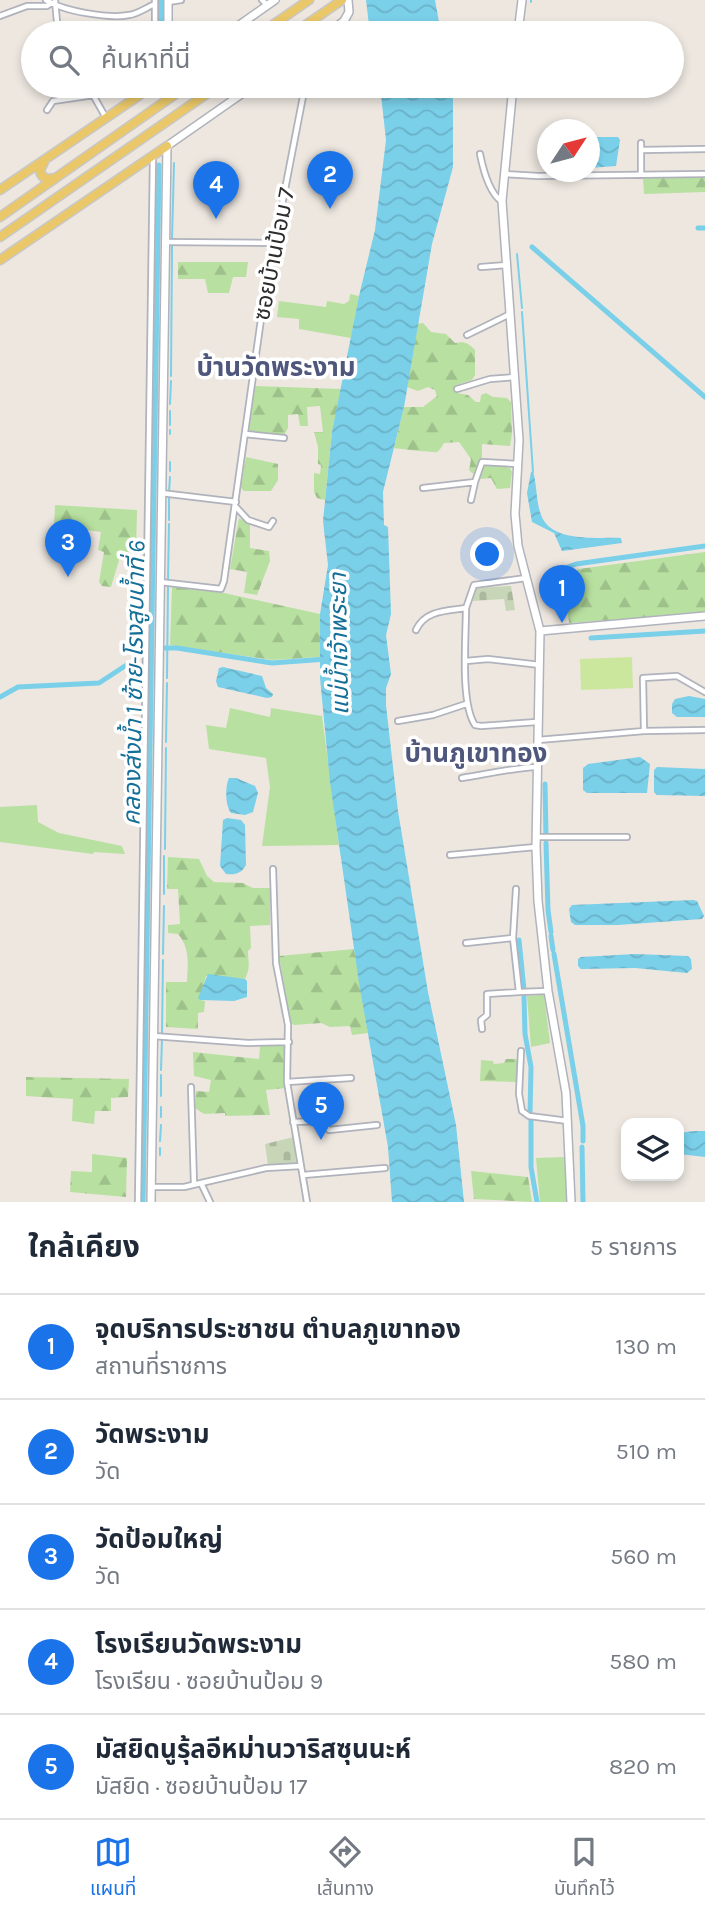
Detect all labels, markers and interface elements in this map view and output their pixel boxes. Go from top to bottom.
search box [21,21,684,98]
icon: search [45,41,83,79]
text: ค้นหาที่นี่ [101,44,191,75]
north arrow [537,119,600,182]
pin: 2 [307,151,353,209]
pin: 4 [193,161,239,219]
street label: ซอยบ้านป้อม 7 [248,185,300,323]
district label: บ้านวัดพระงาม [196,352,356,383]
pin: 3 [45,519,91,577]
your location [470,537,504,571]
water label: คลองส่งน้ำ 1 ซ้าย-โรงสูบน้ำที่ 6 [115,540,151,826]
pin: 1 [539,565,585,623]
water label: แม่น้ำเจ้าพระยา [321,571,354,715]
district label: บ้านภูเขาทอง [405,738,547,769]
pin: 5 [298,1082,344,1140]
map controls [621,1118,684,1181]
button: layers [621,1118,684,1181]
text: ใกล้เคียง [28,1229,140,1265]
text: 5 รายการ [590,1234,677,1261]
text: จุดบริการประชาชน ตำบลภูเขาทอง [95,1314,461,1345]
text: 1 [47,1333,55,1360]
text: 130 m [615,1333,677,1360]
text: สถานที่ราชการ [95,1353,227,1380]
text: วัดพระงาม [95,1419,209,1450]
text: 2 [44,1438,58,1465]
text: 510 m [616,1438,677,1465]
text: วัด [95,1458,120,1485]
text: วัดป้อมใหญ่ [95,1524,223,1555]
text: 3 [44,1543,58,1570]
text: 560 m [610,1543,677,1570]
text: วัด [95,1563,120,1590]
text: โรงเรียนวัดพระงาม [95,1629,302,1660]
text: 4 [44,1648,58,1675]
text: 580 m [609,1648,677,1675]
text: โรงเรียน · ซอยบ้านป้อม 9 [95,1668,323,1695]
text: มัสยิดนูรุ้ลอีหม่านวาริสซุนนะห์ [95,1734,411,1765]
text: 5 [44,1753,58,1780]
text: 820 m [609,1753,677,1780]
text: มัสยิด · ซอยบ้านป้อม 17 [95,1773,307,1800]
tab: แผนที่ [90,1833,136,1904]
tab: เส้นทาง [316,1833,374,1904]
tab: บันทึกไว้ [554,1833,615,1904]

